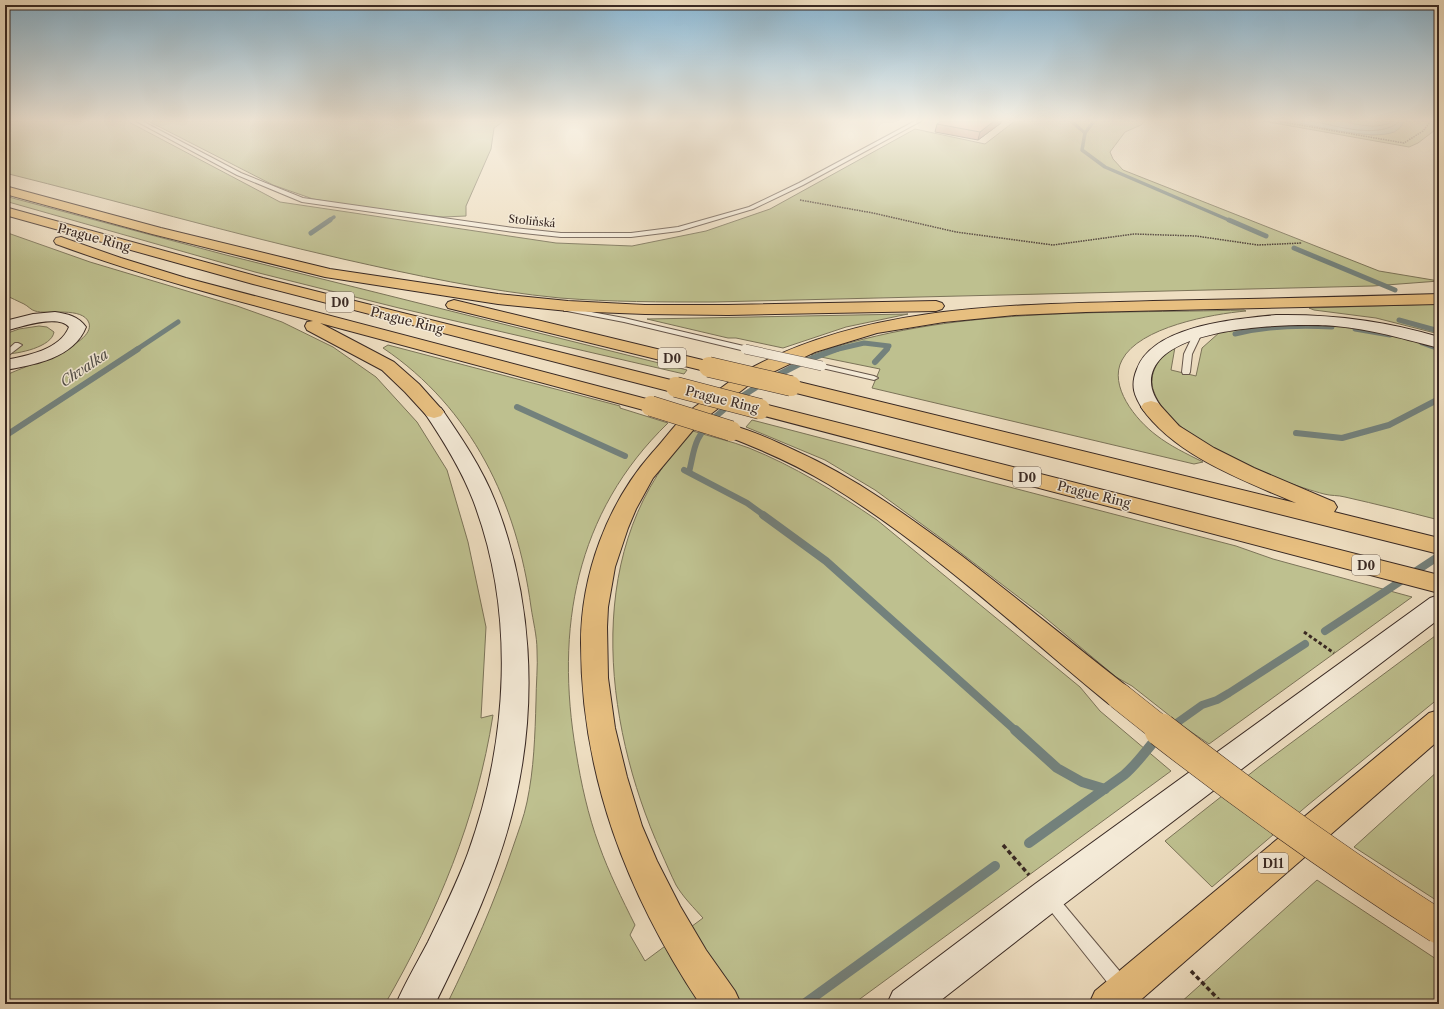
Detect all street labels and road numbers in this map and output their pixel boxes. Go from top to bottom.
street label: Stoliňská [508,212,556,230]
street label: Prague Ring [56,220,132,254]
road number: D0 [326,292,354,312]
street label: Prague Ring [369,303,445,337]
road number: D0 [658,348,686,368]
street label: Prague Ring [684,382,760,416]
road number: D0 [1013,467,1041,487]
street label: Prague Ring [1056,477,1132,511]
road number: D0 [1352,555,1380,575]
road number: D11 [1258,853,1288,873]

